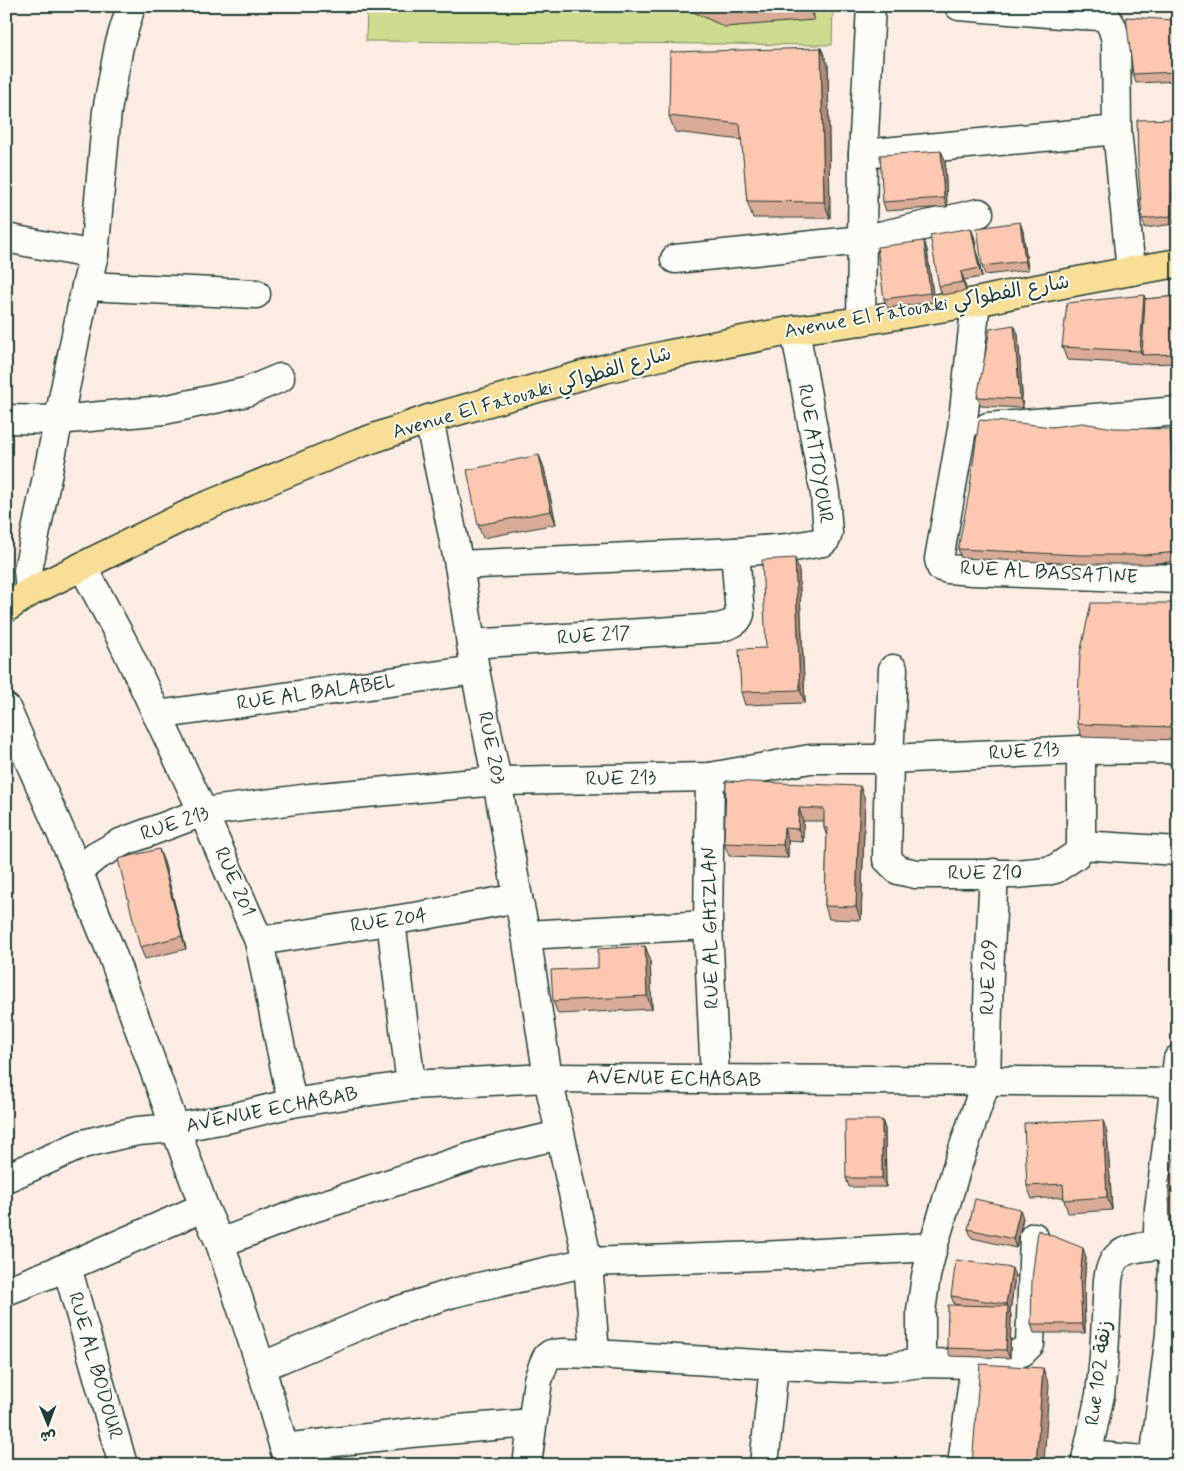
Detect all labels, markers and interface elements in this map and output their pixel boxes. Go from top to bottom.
street label: Avenue El Fatouaki شارع الفطواكي [782,269,1072,348]
street label: Avenue El Fatouaki شارع الفطواكي [389,340,675,449]
street label: RUE ATTOYOUR [791,382,839,526]
street label: RUE AL BASSATINE [959,555,1139,591]
street label: RUE 217 [556,620,632,652]
street label: RUE AL BALABEL [235,669,397,717]
street label: RUE 203 [471,709,511,787]
street label: RUE 213 [988,737,1060,767]
street label: RUE 213 [585,765,657,793]
street label: RUE 213 [137,800,213,848]
street label: RUE 201 [207,843,261,921]
street label: RUE AL GHIZLAN [696,847,726,1009]
street label: RUE 210 [948,860,1022,887]
street label: RUE 204 [349,902,429,940]
street label: RUE 209 [974,939,1004,1015]
street label: AVENUE ECHABAB [586,1064,762,1094]
street label: AVENUE ECHABAB [184,1080,360,1140]
street label: RUE AL BODOUR [61,1289,129,1443]
street label: Rue 102 زنقة [1079,1319,1119,1427]
north arrow [22,1398,72,1448]
text: ش [40,1427,56,1445]

